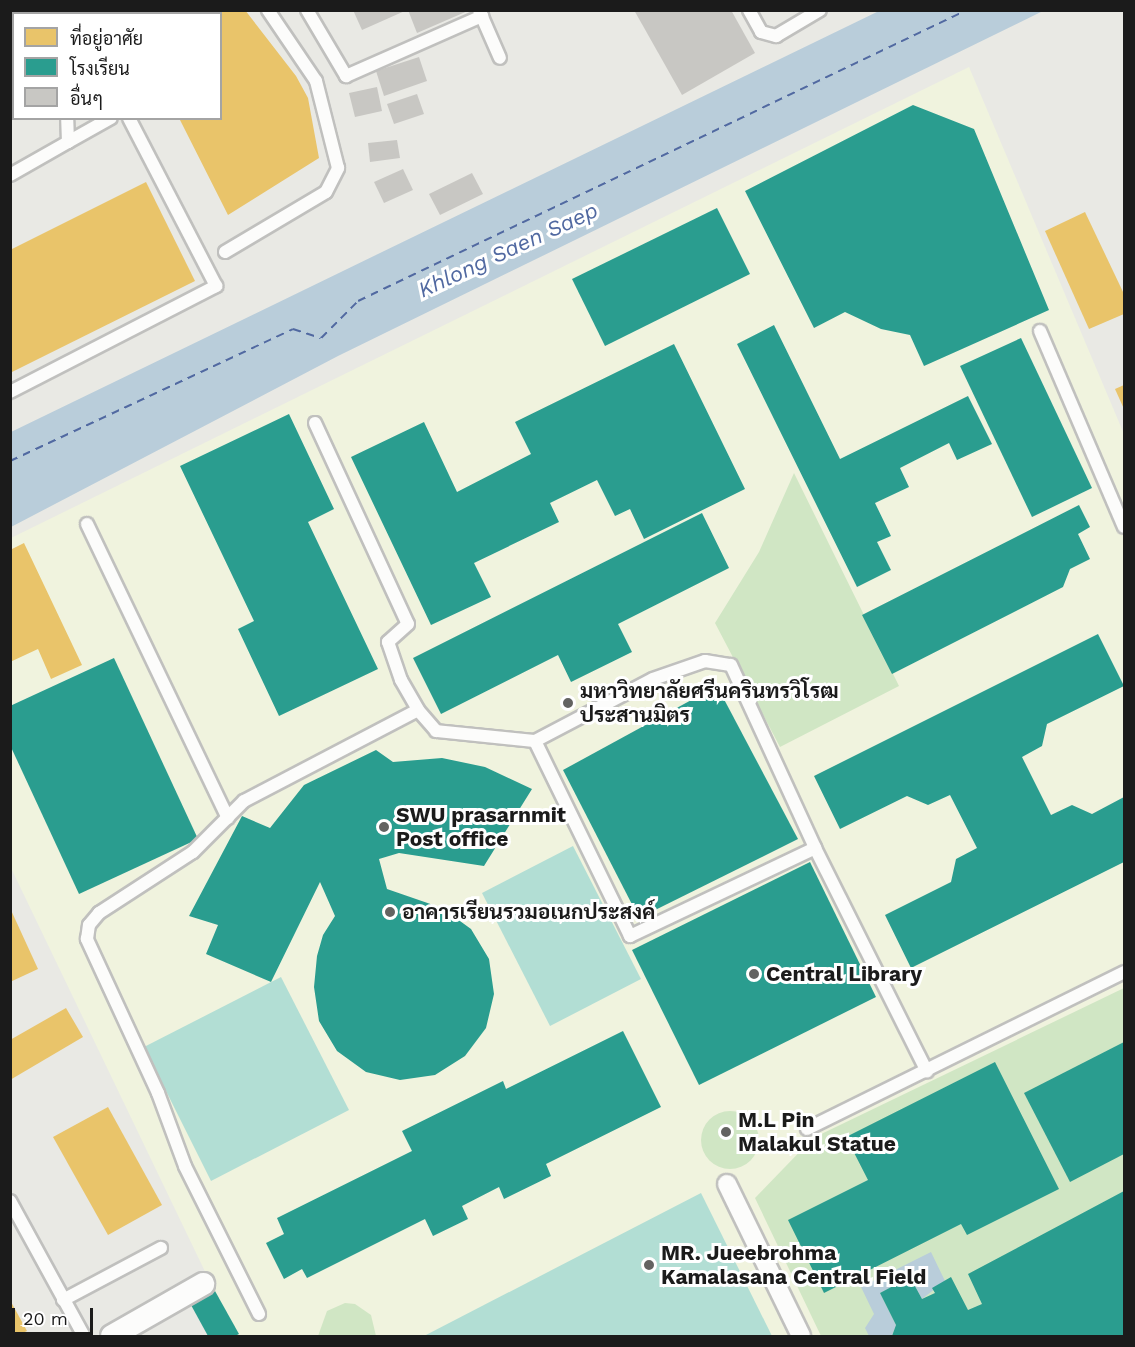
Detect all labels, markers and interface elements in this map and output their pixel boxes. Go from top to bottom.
legend [12,12,222,120]
text: ที่อยู่อาศัย [70,28,143,49]
text: โรงเรียน [70,58,130,79]
text: อื่นๆ [70,88,103,109]
water label: Khlong Saen Saep [414,197,602,303]
place label: มหาวิทยาลัยศรีนครินทรวิโรฒ ประสานมิตร [580,678,839,728]
marker: มหาวิทยาลัยศรีนครินทรวิโรฒ ประสานมิตร [561,696,575,710]
place label: SWU prasarnmit Post office [396,802,566,852]
marker: SWU prasarnmit Post office [377,820,391,834]
place label: อาคารเรียนรวมอเนกประสงค์ [402,899,655,925]
marker: อาคารเรียนรวมอเนกประสงค์ [383,905,397,919]
place label: Central Library [766,961,922,987]
marker: Central Library [747,967,761,981]
place label: M.L Pin Malakul Statue [738,1107,896,1157]
marker: M.L Pin Malakul Statue [719,1125,733,1139]
place label: MR. Jueebrohma Kamalasana Central Field [661,1240,927,1290]
marker: MR. Jueebrohma Kamalasana Central Field [642,1258,656,1272]
scale bar [15,1296,96,1334]
text: 20 m [23,1308,68,1329]

